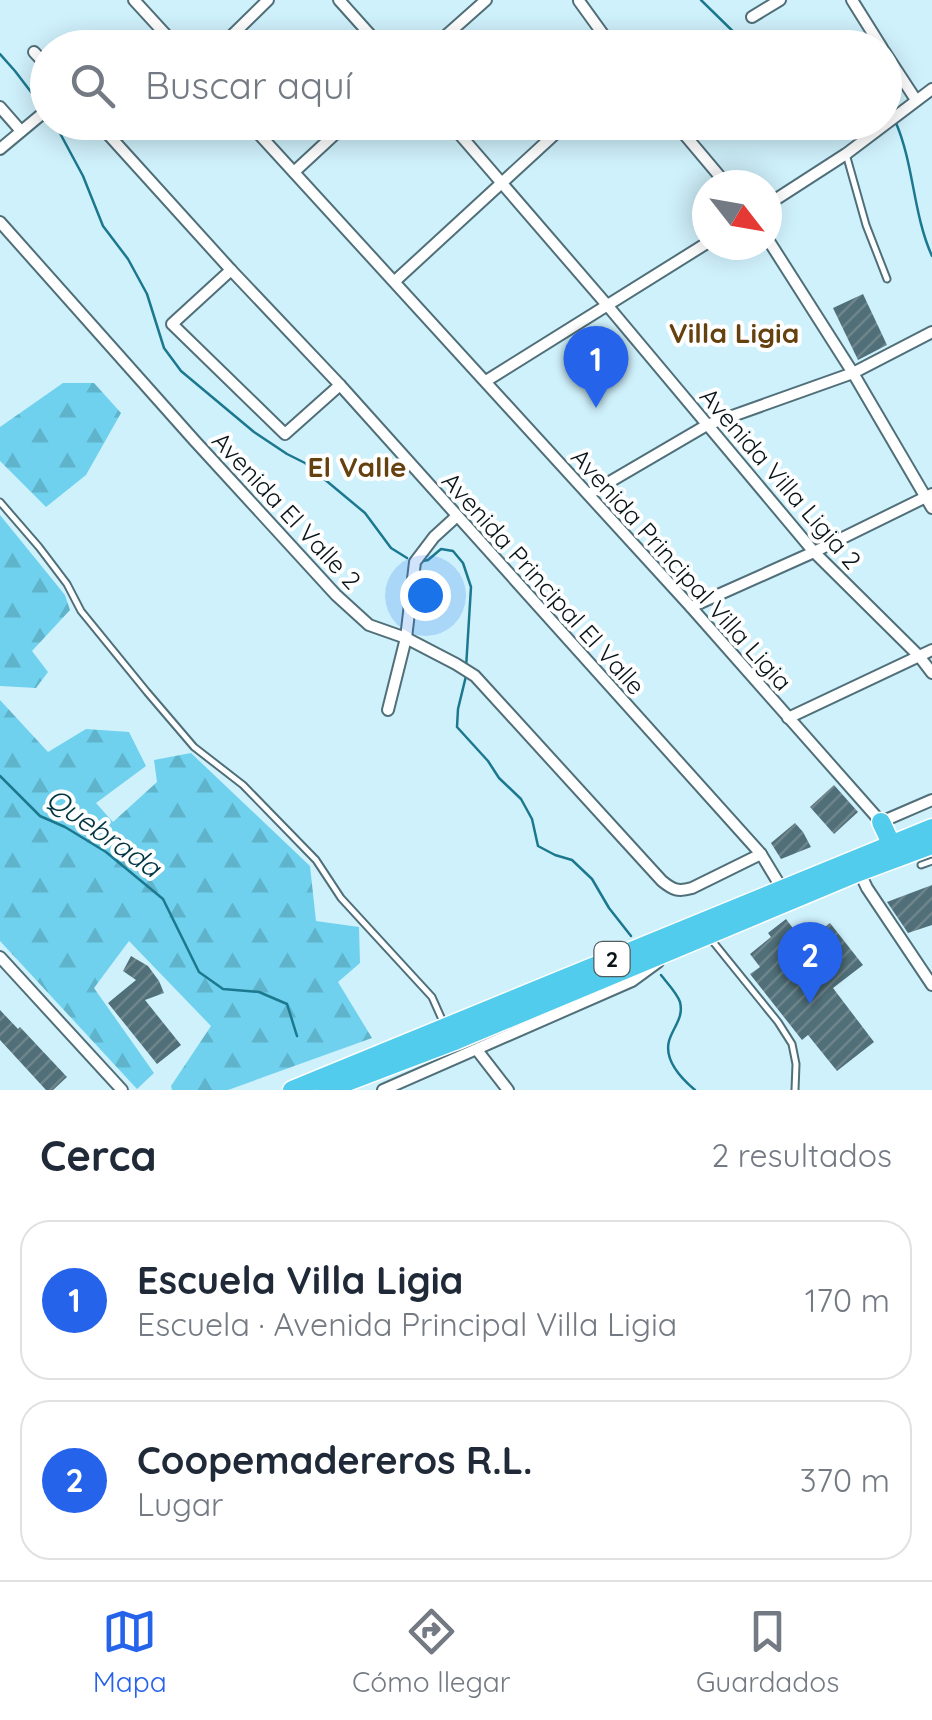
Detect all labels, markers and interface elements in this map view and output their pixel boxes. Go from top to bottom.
search box [30,30,902,140]
icon: search [65,58,120,113]
text: Buscar aquí [145,61,353,109]
north arrow [692,170,782,260]
district label: Villa Ligia [669,315,799,350]
pin: 1 [564,326,628,408]
street label: Avenida Villa Ligia 2 [694,381,868,575]
street label: Avenida El Valle 2 [206,425,368,595]
street label: Avenida Principal Villa Ligia [565,441,799,697]
district label: El Valle [308,449,406,484]
street label: Avenida Principal El Valle [436,465,652,701]
your location [400,570,451,621]
water label: Quebrada [40,780,170,885]
pin: 2 [778,922,842,1004]
road number: 2 [594,942,630,976]
text: Cerca [40,1129,157,1182]
text: 2 resultados [711,1135,892,1175]
text: Escuela Villa Ligia [137,1256,463,1304]
text: 1 [68,1280,81,1320]
text: 170 m [805,1280,890,1320]
text: Escuela · Avenida Principal Villa Ligia [137,1304,677,1344]
text: Coopemadereros R.L. [137,1436,533,1484]
text: 2 [65,1460,84,1500]
text: 370 m [800,1460,890,1500]
text: Lugar [137,1484,223,1524]
tab: Mapa [93,1604,167,1699]
tab: Cómo llegar [352,1604,511,1699]
tab: Guardados [696,1604,839,1699]

